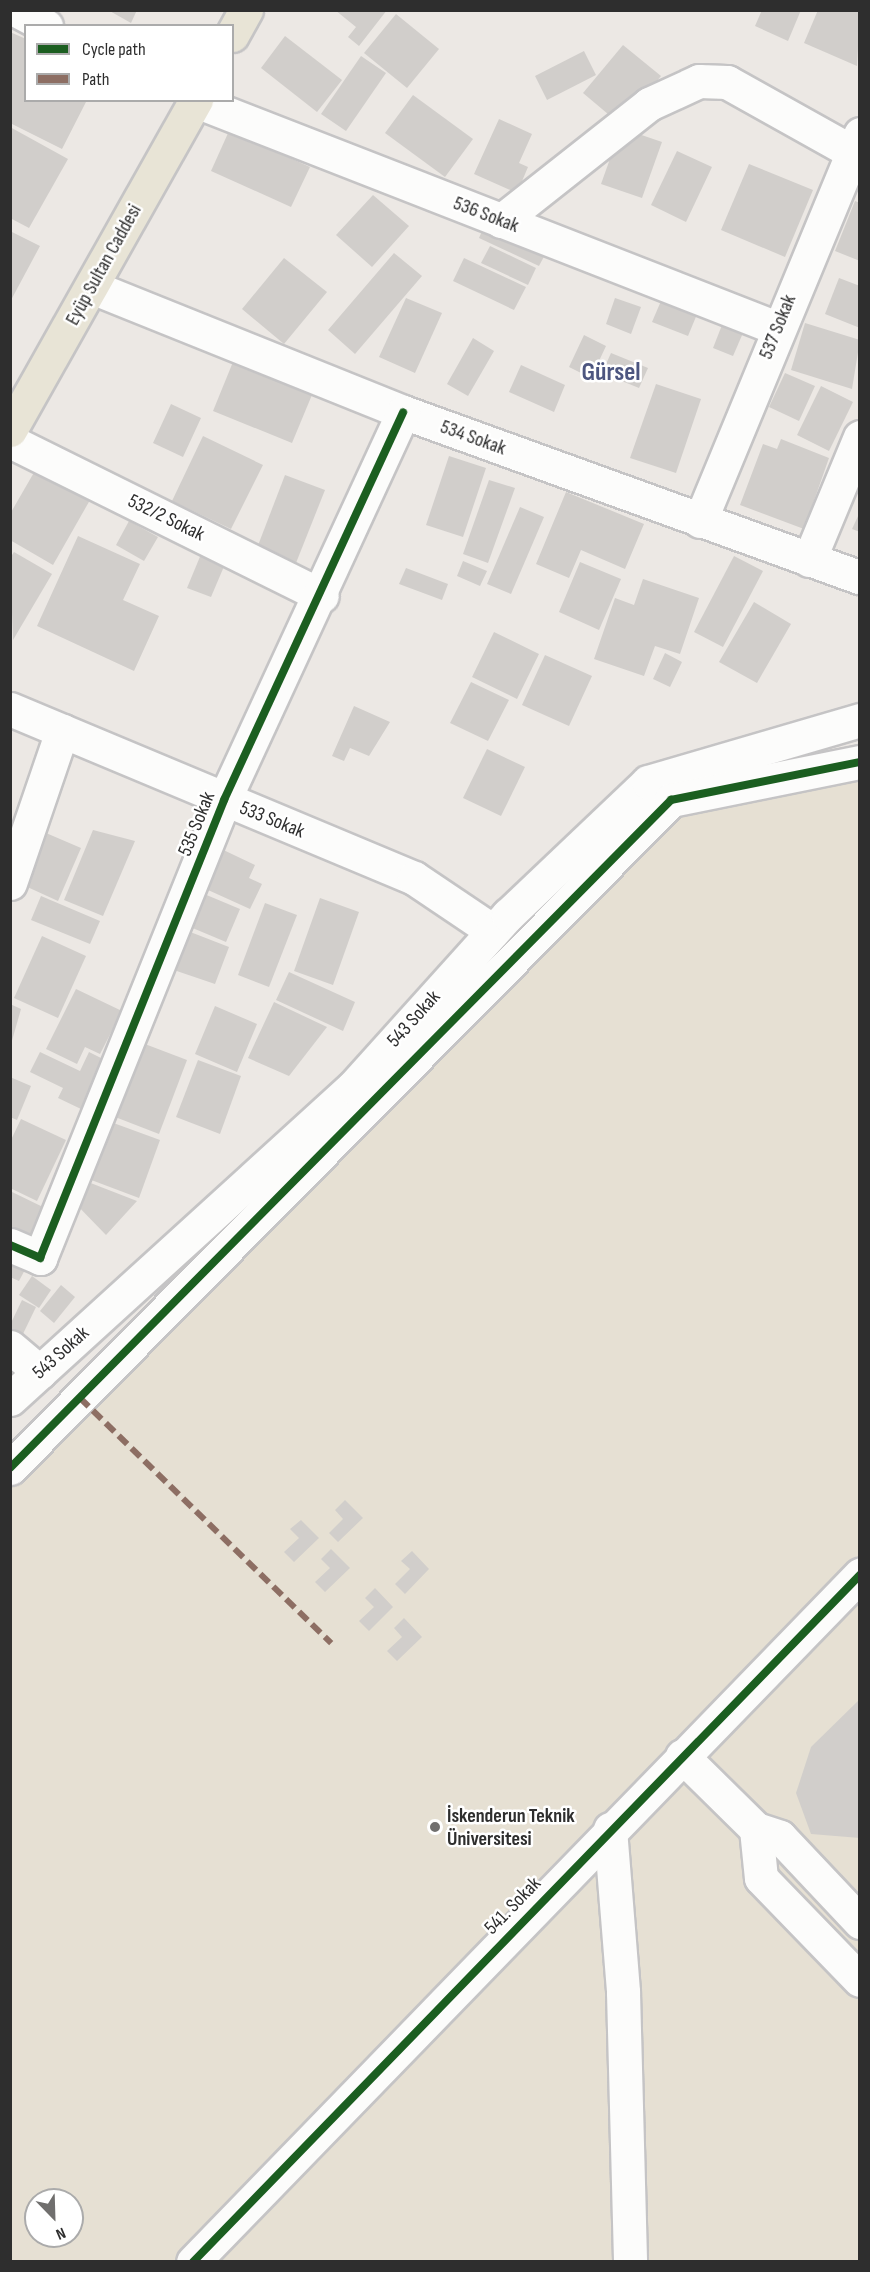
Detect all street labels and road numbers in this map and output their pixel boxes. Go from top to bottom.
street label: 536 Sokak [450,192,522,238]
street label: Eyüp Sultan Caddesi [61,200,147,330]
street label: 537 Sokak [754,291,802,363]
street label: 534 Sokak [437,415,509,461]
street label: 532/2 Sokak [124,489,208,547]
street label: 535 Sokak [173,788,221,860]
street label: 533 Sokak [236,796,308,844]
street label: 543 Sokak [382,986,446,1052]
street label: 543 Sokak [28,1321,94,1385]
street label: 541. Sokak [480,1872,546,1940]

